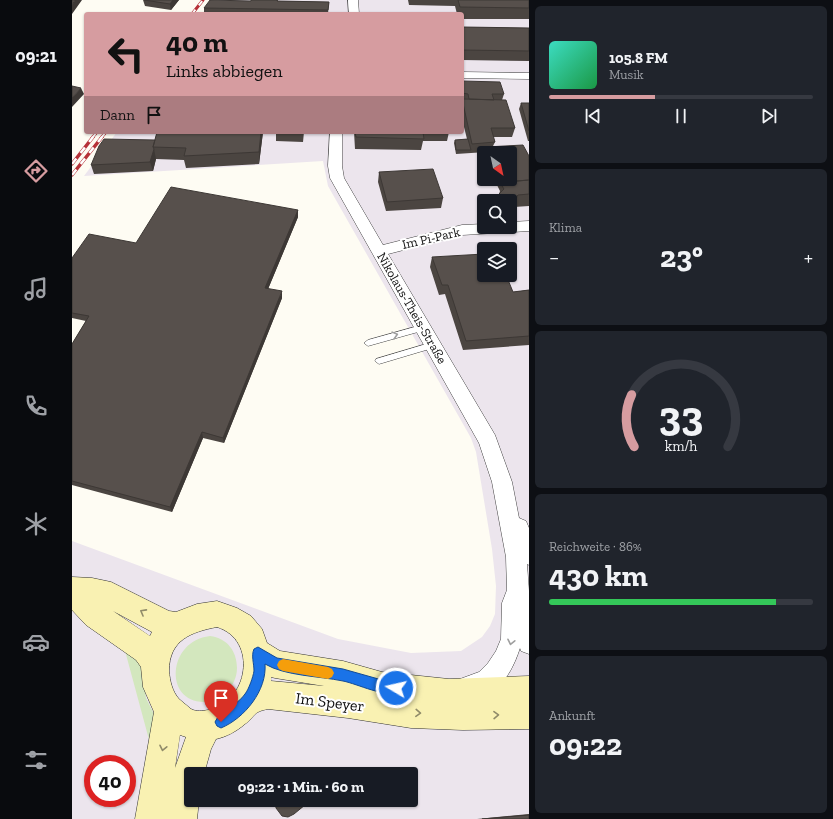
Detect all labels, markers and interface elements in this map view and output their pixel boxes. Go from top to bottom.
text: 40 m [166,26,228,59]
icon: left [100,28,152,80]
text: 09:21 [15,45,57,67]
text: 105.8 FM [609,49,668,67]
text: Links abbiegen [166,60,283,82]
text: Musik [609,67,644,82]
icon: arrive [143,104,165,126]
icon: previous [582,105,604,127]
icon: pause [670,105,692,127]
icon: next [758,105,780,127]
text: Dann [100,106,135,124]
north arrow [477,146,517,186]
map controls [477,146,517,282]
icon: directions [22,157,50,185]
button: search [477,194,517,234]
text: Klima [549,220,582,235]
street label: Im Pi-Park [400,224,462,252]
text: 23° [660,239,703,275]
button: layers [477,242,517,282]
text: − [549,244,559,271]
text: + [804,244,813,271]
street label: Nikolaus-Theis-Straße [374,250,450,366]
icon: music [22,275,50,303]
one-way arrow [391,331,398,340]
text: 33 [659,391,703,441]
icon: phone [22,392,50,420]
text: km/h [665,438,697,455]
icon: climate [22,510,50,538]
text: Reichweite · 86% [549,539,642,554]
text: 430 km [549,558,648,594]
one-way arrow [140,610,147,617]
icon: car [22,628,50,656]
one-way arrow [507,639,516,645]
position arrow [375,667,417,709]
pin [204,681,238,722]
icon: arrive [210,687,232,709]
street label: Im Speyer [294,688,366,716]
text: Ankunft [549,708,595,723]
one-way arrow [415,709,421,718]
one-way arrow [493,710,499,719]
text: 09:22 [549,727,622,763]
one-way arrow [160,745,168,751]
icon: filters [22,746,50,774]
speed limit sign: 40 [84,755,136,807]
text: 09:22 · 1 Min. · 60 m [238,778,364,796]

